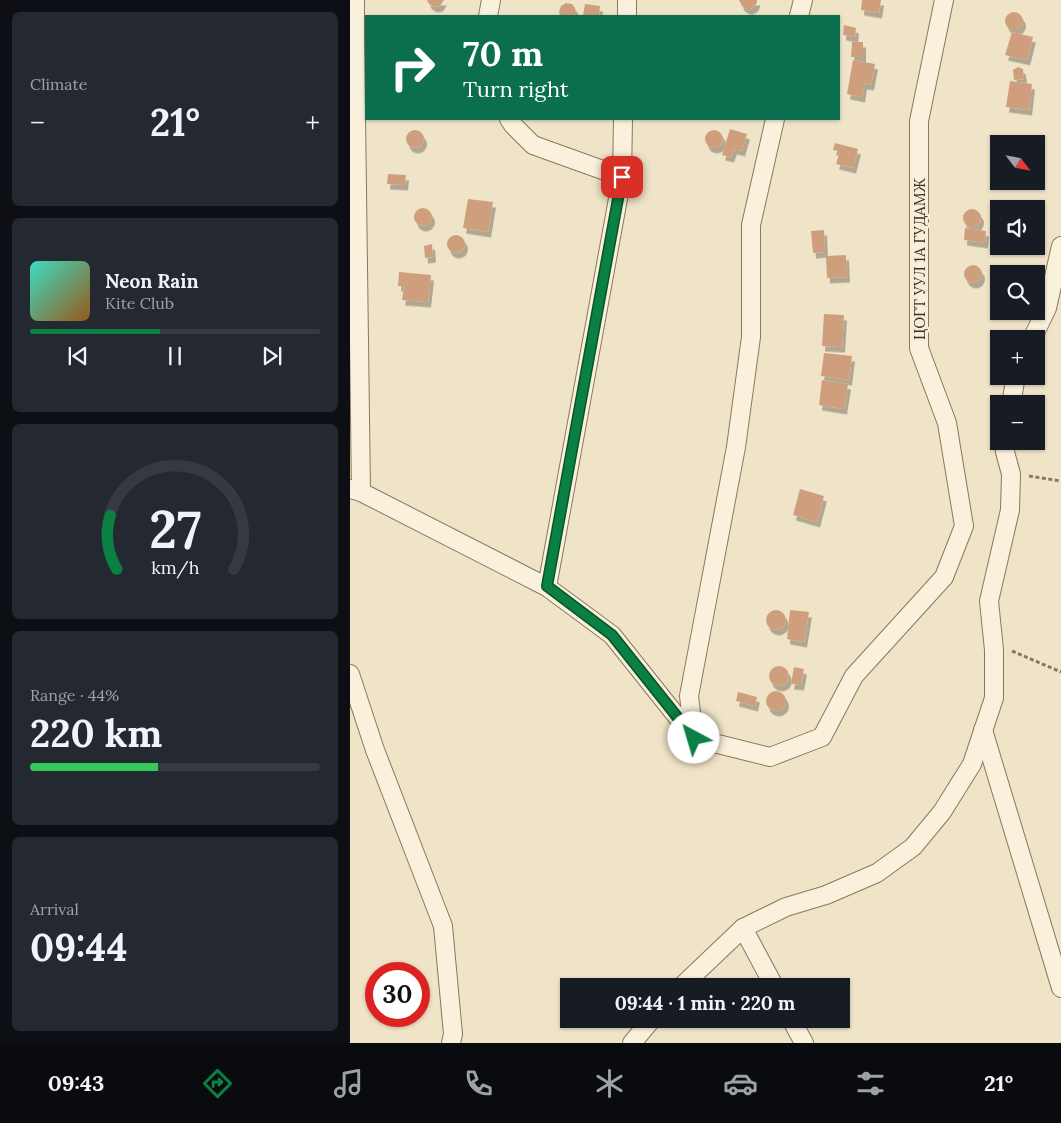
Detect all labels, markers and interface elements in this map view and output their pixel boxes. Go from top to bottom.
text: 70 m [463,31,543,76]
icon: right [380,35,445,100]
text: Climate [30,74,87,94]
text: Turn right [463,75,568,103]
text: 21° [150,98,200,146]
text: − [30,105,45,141]
text: + [305,105,320,141]
north arrow [990,135,1045,190]
map controls [990,135,1045,450]
pin [601,156,643,198]
icon: arrive [608,163,636,191]
street label: ЦОГТ УУЛ 1А ГУДАМЖ [910,178,929,340]
button: sound [990,200,1045,255]
button: search [990,265,1045,320]
text: Neon Rain [105,269,199,293]
text: Kite Club [105,293,174,313]
button: + [990,330,1045,385]
icon: previous [64,342,92,370]
icon: pause [161,342,189,370]
icon: next [258,342,286,370]
button: − [990,395,1045,450]
text: 27 [149,496,201,562]
text: km/h [151,556,199,579]
text: Range · 44% [30,685,119,705]
text: 220 km [30,709,162,757]
position arrow [667,711,719,763]
text: Arrival [30,899,79,919]
text: 09:44 [30,923,128,971]
speed limit sign: 30 [365,962,430,1027]
text: 09:44 · 1 min · 220 m [615,991,795,1015]
icon: directions [200,1066,235,1101]
icon: music [331,1066,366,1101]
icon: phone [461,1066,496,1101]
icon: climate [592,1066,627,1101]
icon: car [723,1066,758,1101]
icon: filters [853,1066,888,1101]
text: 09:43 [48,1069,104,1097]
text: 21° [984,1069,1013,1097]

